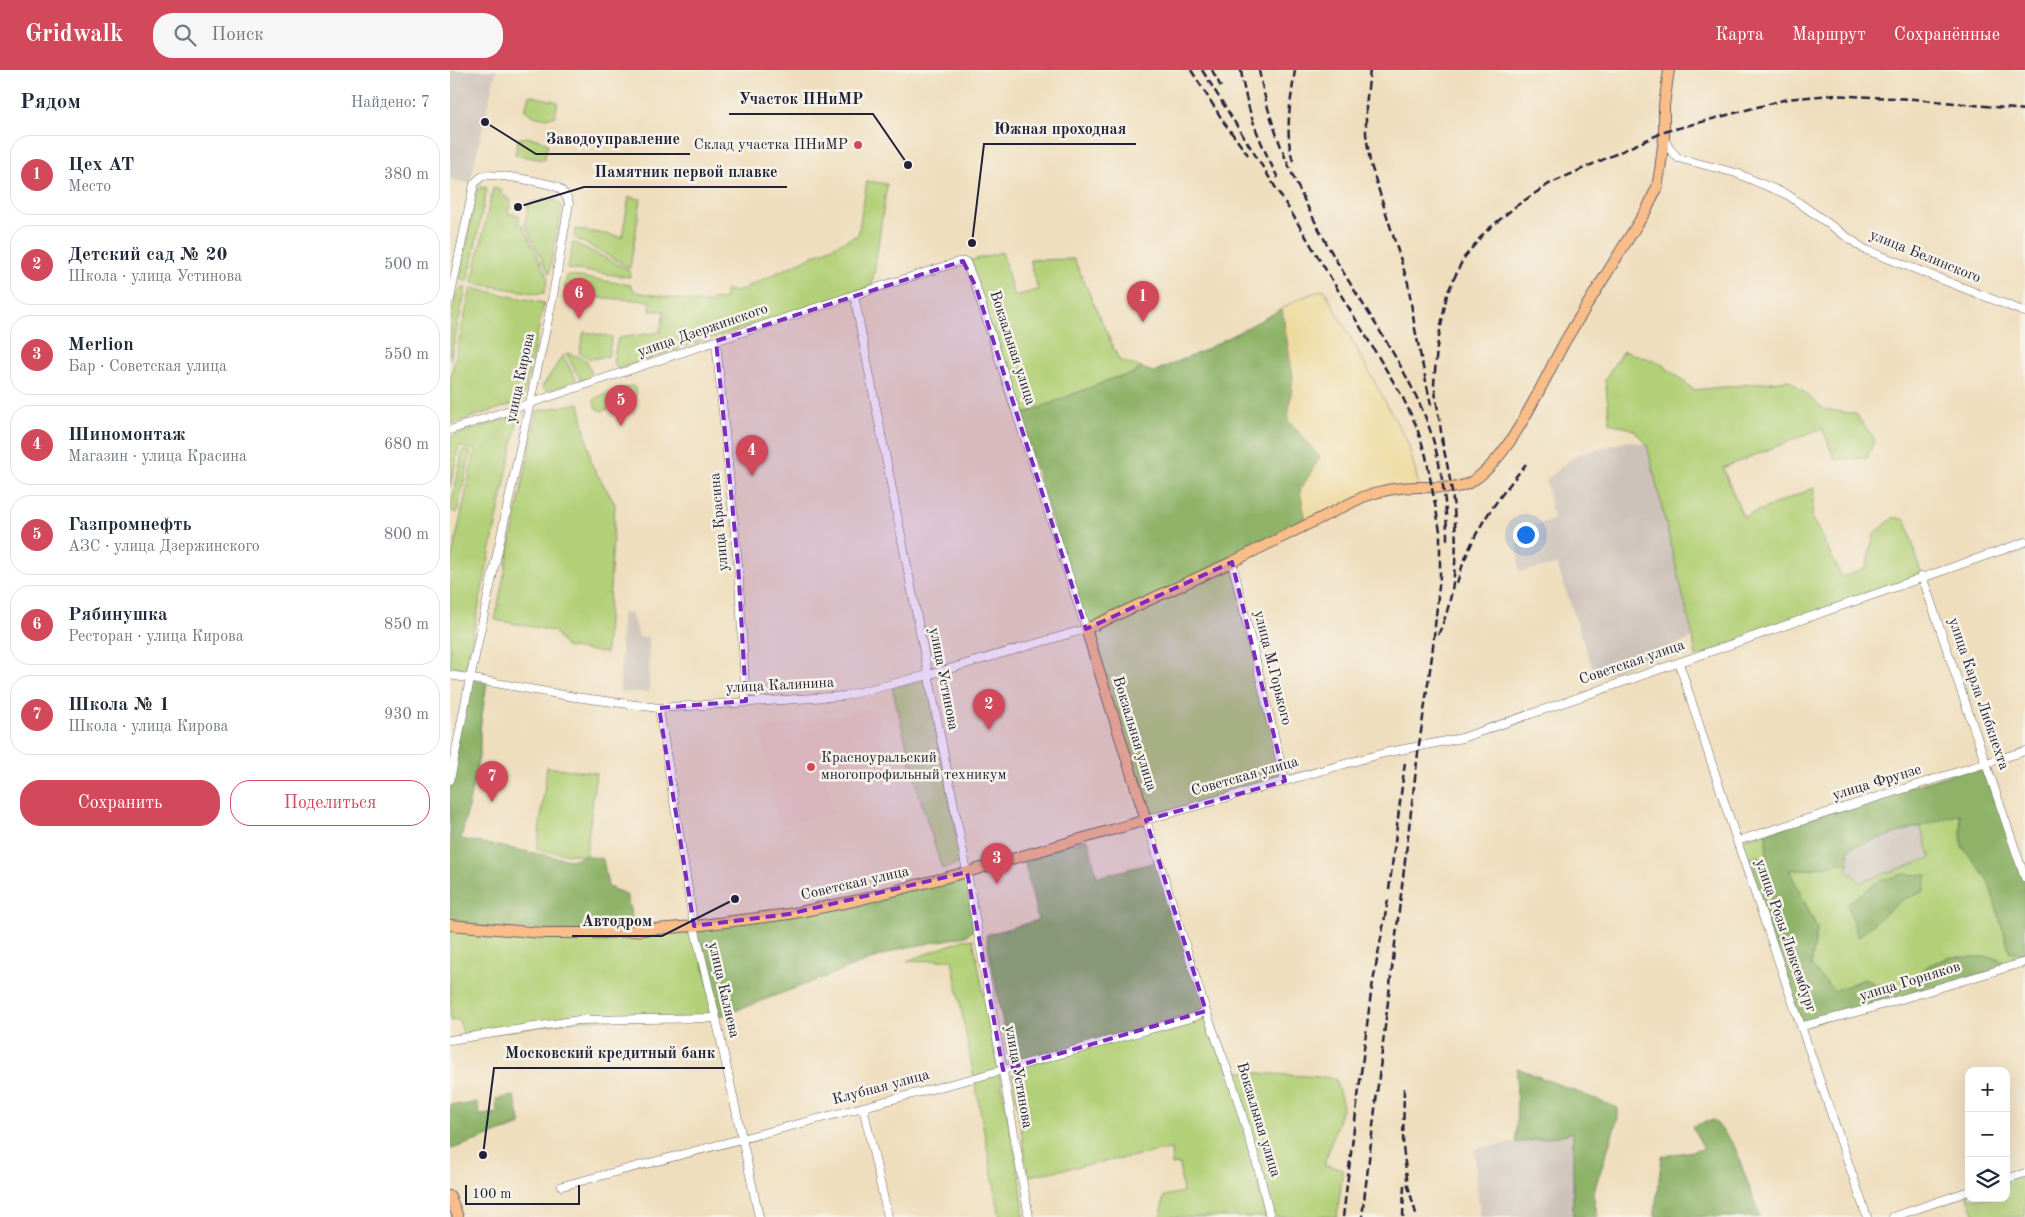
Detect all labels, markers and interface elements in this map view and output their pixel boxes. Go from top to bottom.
search box [153,13,503,58]
icon: search [171,21,199,49]
text: Gridwalk [25,23,123,47]
text: Поиск [211,26,264,45]
text: Карта [1715,26,1764,44]
text: Маршрут [1792,26,1866,44]
text: Сохранённые [1894,26,2000,44]
callout: Участок ПНиМР [729,83,873,114]
text: Рядом [20,92,81,113]
text: Участок ПНиМР [739,92,863,108]
text: Найдено: 7 [351,95,430,111]
callout: Южная проходная [984,113,1136,144]
text: Южная проходная [994,122,1126,138]
callout: Заводоуправление [536,123,690,154]
text: Заводоуправление [546,132,680,148]
place label: Склад участка ПНиМР [694,138,848,153]
marker: Склад участка ПНиМР [852,139,864,151]
text: Цех АТ [68,156,134,175]
callout: Памятник первой плавке [584,156,787,187]
text: Памятник первой плавке [594,165,778,181]
text: 1 [32,167,42,183]
text: 380 m [384,167,429,183]
text: Место [68,179,111,195]
street label: улица Белинского [1867,228,1983,286]
text: Детский сад № 20 [68,246,228,265]
text: 2 [32,257,42,273]
text: 500 m [384,257,429,273]
text: Школа · улица Устинова [68,269,242,285]
pin: 6 [563,278,595,319]
pin: 1 [1127,281,1159,322]
street label: Вокзальная улица [986,289,1038,407]
street label: улица Дзержинского [636,302,770,360]
street label: улица Кирова [504,331,538,424]
text: Merlion [68,336,134,355]
text: 3 [32,347,42,363]
text: 550 m [384,347,429,363]
text: Бар · Советская улица [68,359,227,375]
pin: 5 [605,385,637,426]
text: Шиномонтаж [68,426,186,445]
pin: 4 [736,435,768,476]
text: 4 [32,437,42,453]
text: 680 m [384,437,429,453]
text: Магазин · улица Красина [68,449,247,465]
street label: улица Красина [708,471,732,572]
text: Газпромнефть [68,516,192,535]
your location [1513,522,1539,548]
text: 5 [32,527,42,543]
text: 800 m [384,527,429,543]
text: АЗС · улица Дзержинского [68,539,260,555]
text: Рябинушка [68,606,168,625]
street label: улица М.Горького [1250,609,1294,727]
street label: улица Карла Либкнехта [1945,616,2011,773]
text: 6 [32,617,42,633]
text: 850 m [384,617,429,633]
street label: улица Устинова [926,626,960,732]
text: Ресторан · улица Кирова [68,629,244,645]
street label: Советская улица [1577,638,1687,688]
street label: Вокзальная улица [1109,675,1159,794]
street label: улица Калинина [725,676,835,696]
pin: 2 [973,689,1005,730]
text: Школа № 1 [68,696,170,715]
text: 7 [32,707,42,723]
text: 930 m [384,707,429,723]
text: Школа · улица Кирова [68,719,228,735]
place label: Красноуральский многопрофильный техникум [821,751,1007,783]
street label: Советская улица [1190,754,1301,799]
pin: 7 [476,761,508,802]
marker: Красноуральский многопрофильный техникум [805,761,817,773]
street label: улица Фрунзе [1831,762,1923,804]
button: Сохранить [20,780,220,826]
button: Поделиться [230,780,430,826]
pin: 3 [981,843,1013,884]
street label: улица Розы Люксембург [1752,857,1818,1015]
street label: Советская улица [799,864,911,904]
callout: Автодром [572,905,662,936]
text: Автодром [582,914,652,930]
street label: улица Каляева [705,941,741,1040]
street label: улица Горняков [1858,960,1962,1004]
street label: улица Устинова [1002,1024,1035,1130]
callout: Московский кредитный банк [494,1037,725,1068]
text: Московский кредитный банк [505,1046,716,1062]
street label: Вокзальная улица [1233,1061,1283,1180]
map controls [1965,1067,2010,1202]
button: + [1965,1067,2010,1112]
street label: Клубная улица [831,1068,932,1108]
button: − [1965,1112,2010,1157]
button: layers [1965,1157,2010,1202]
scale bar [465,1182,580,1205]
text: 100 m [472,1187,511,1201]

